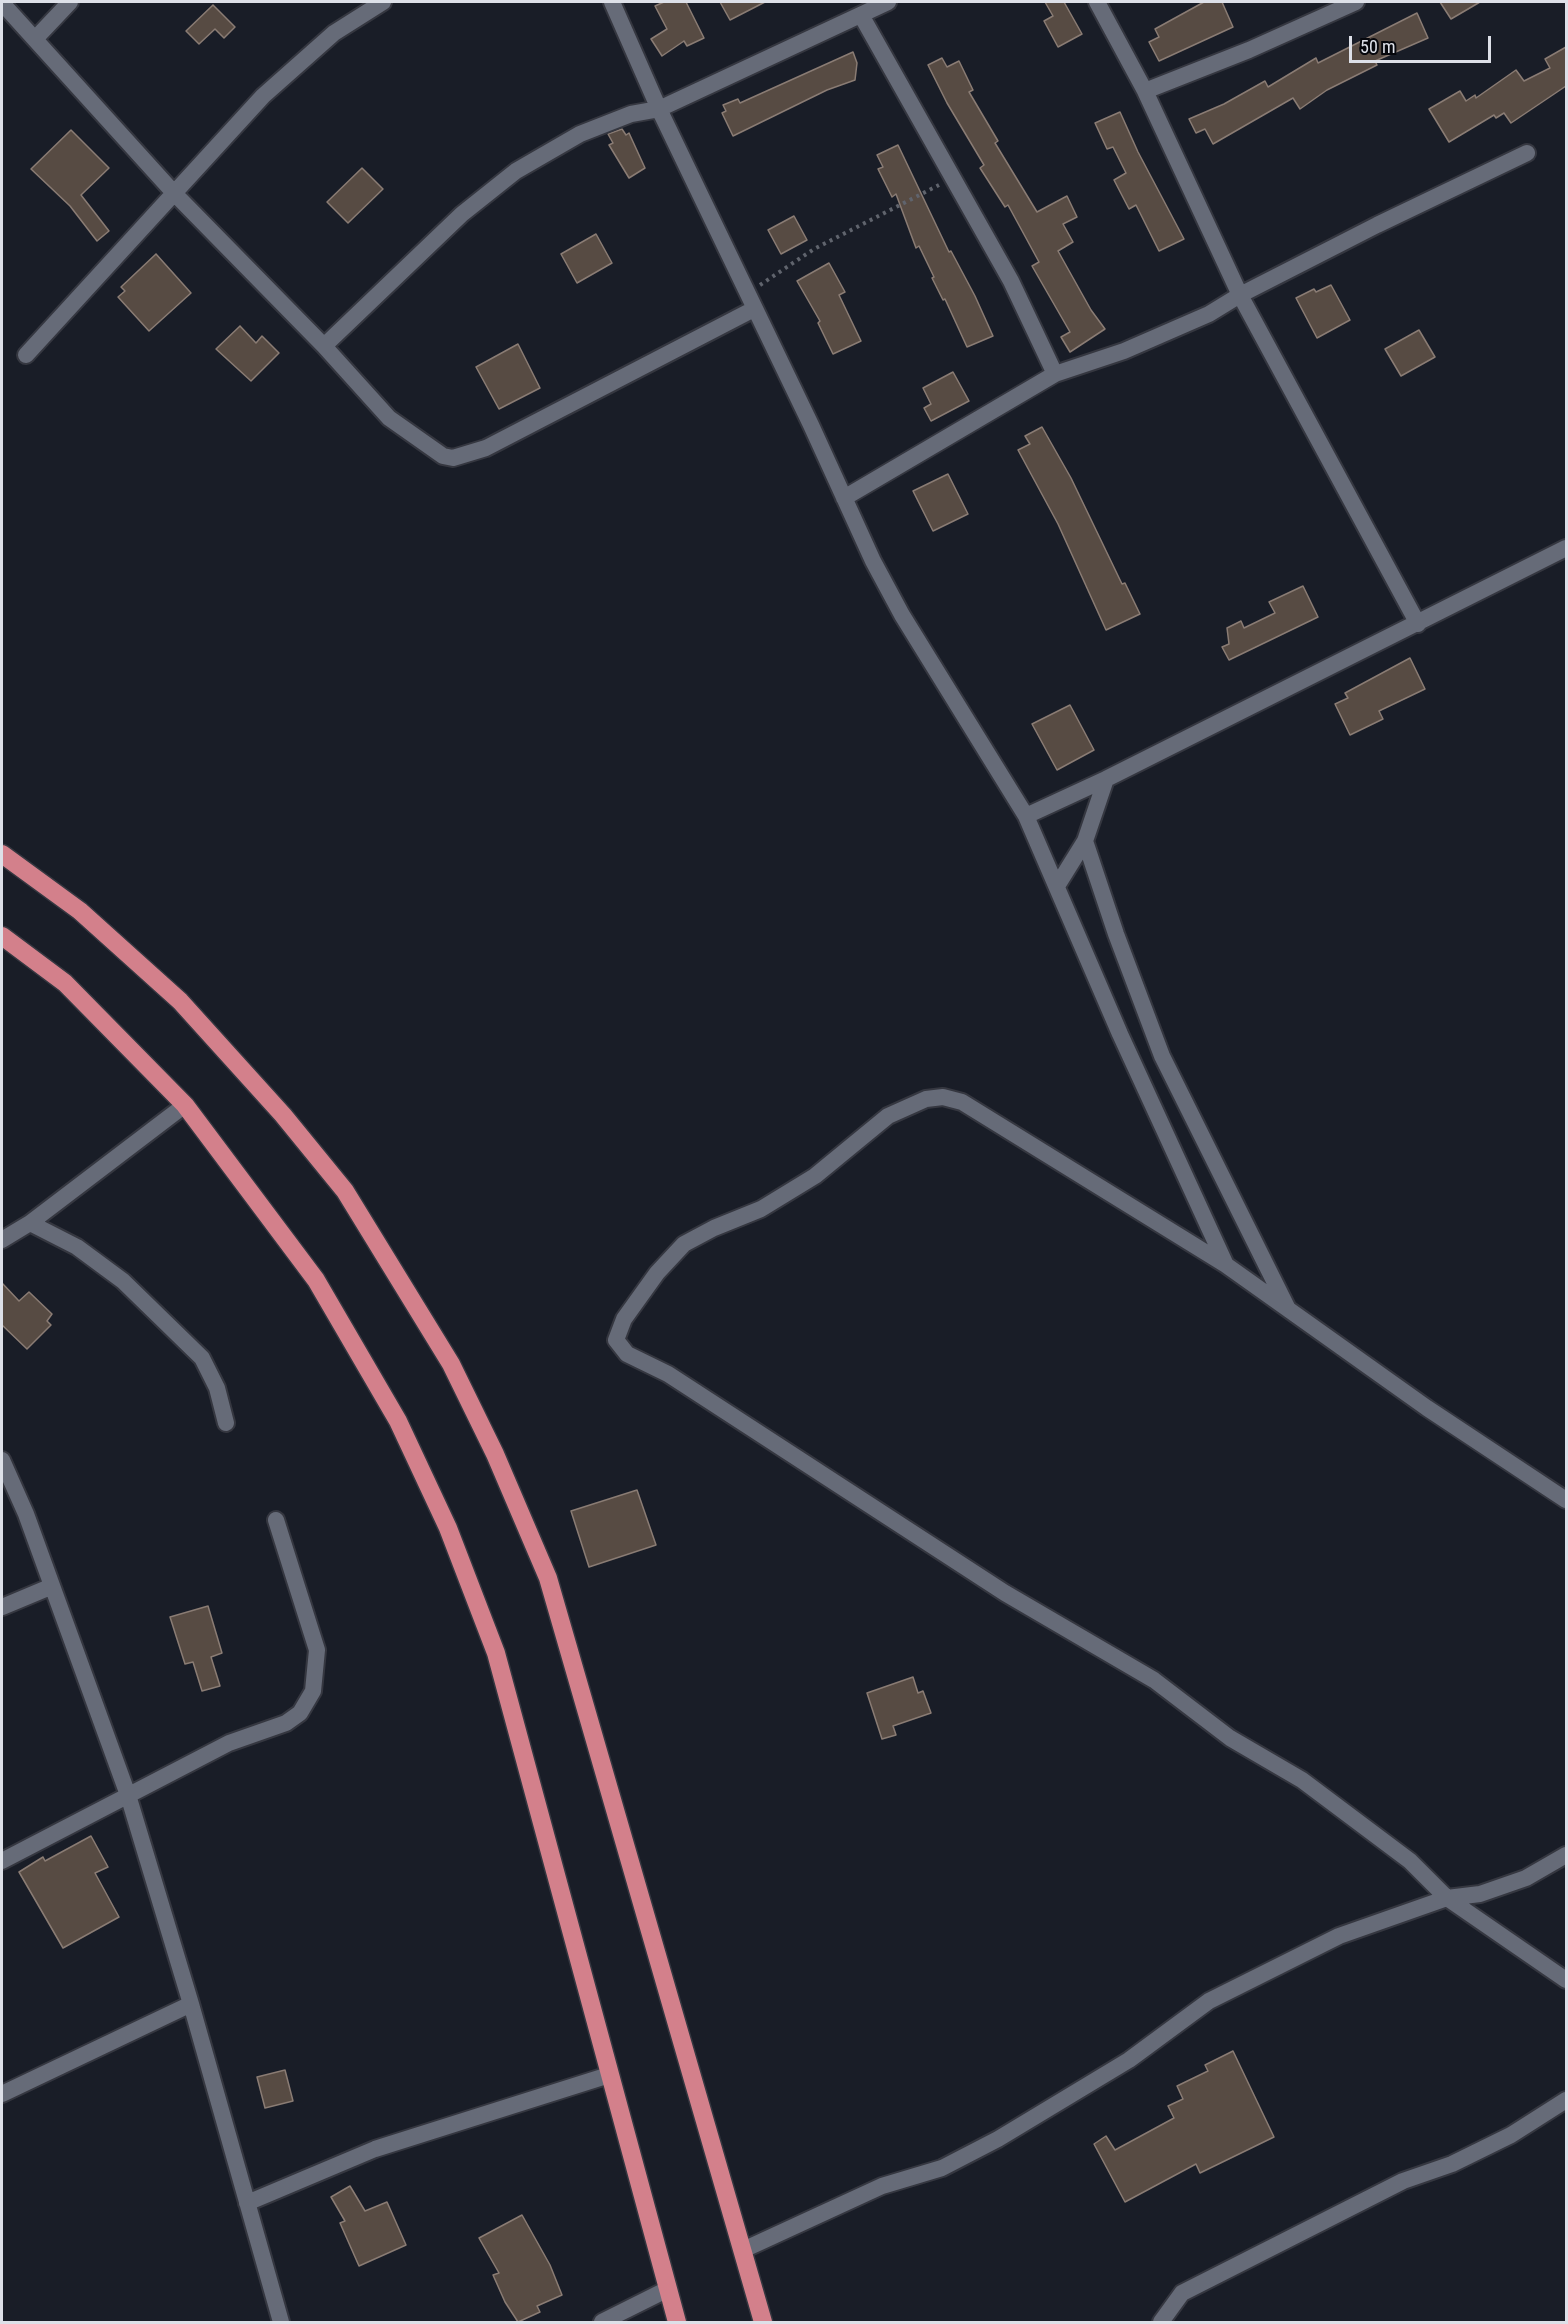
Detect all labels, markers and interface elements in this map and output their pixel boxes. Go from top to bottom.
scale bar [1352,24,1494,62]
text: 50 m [1360,36,1395,57]

